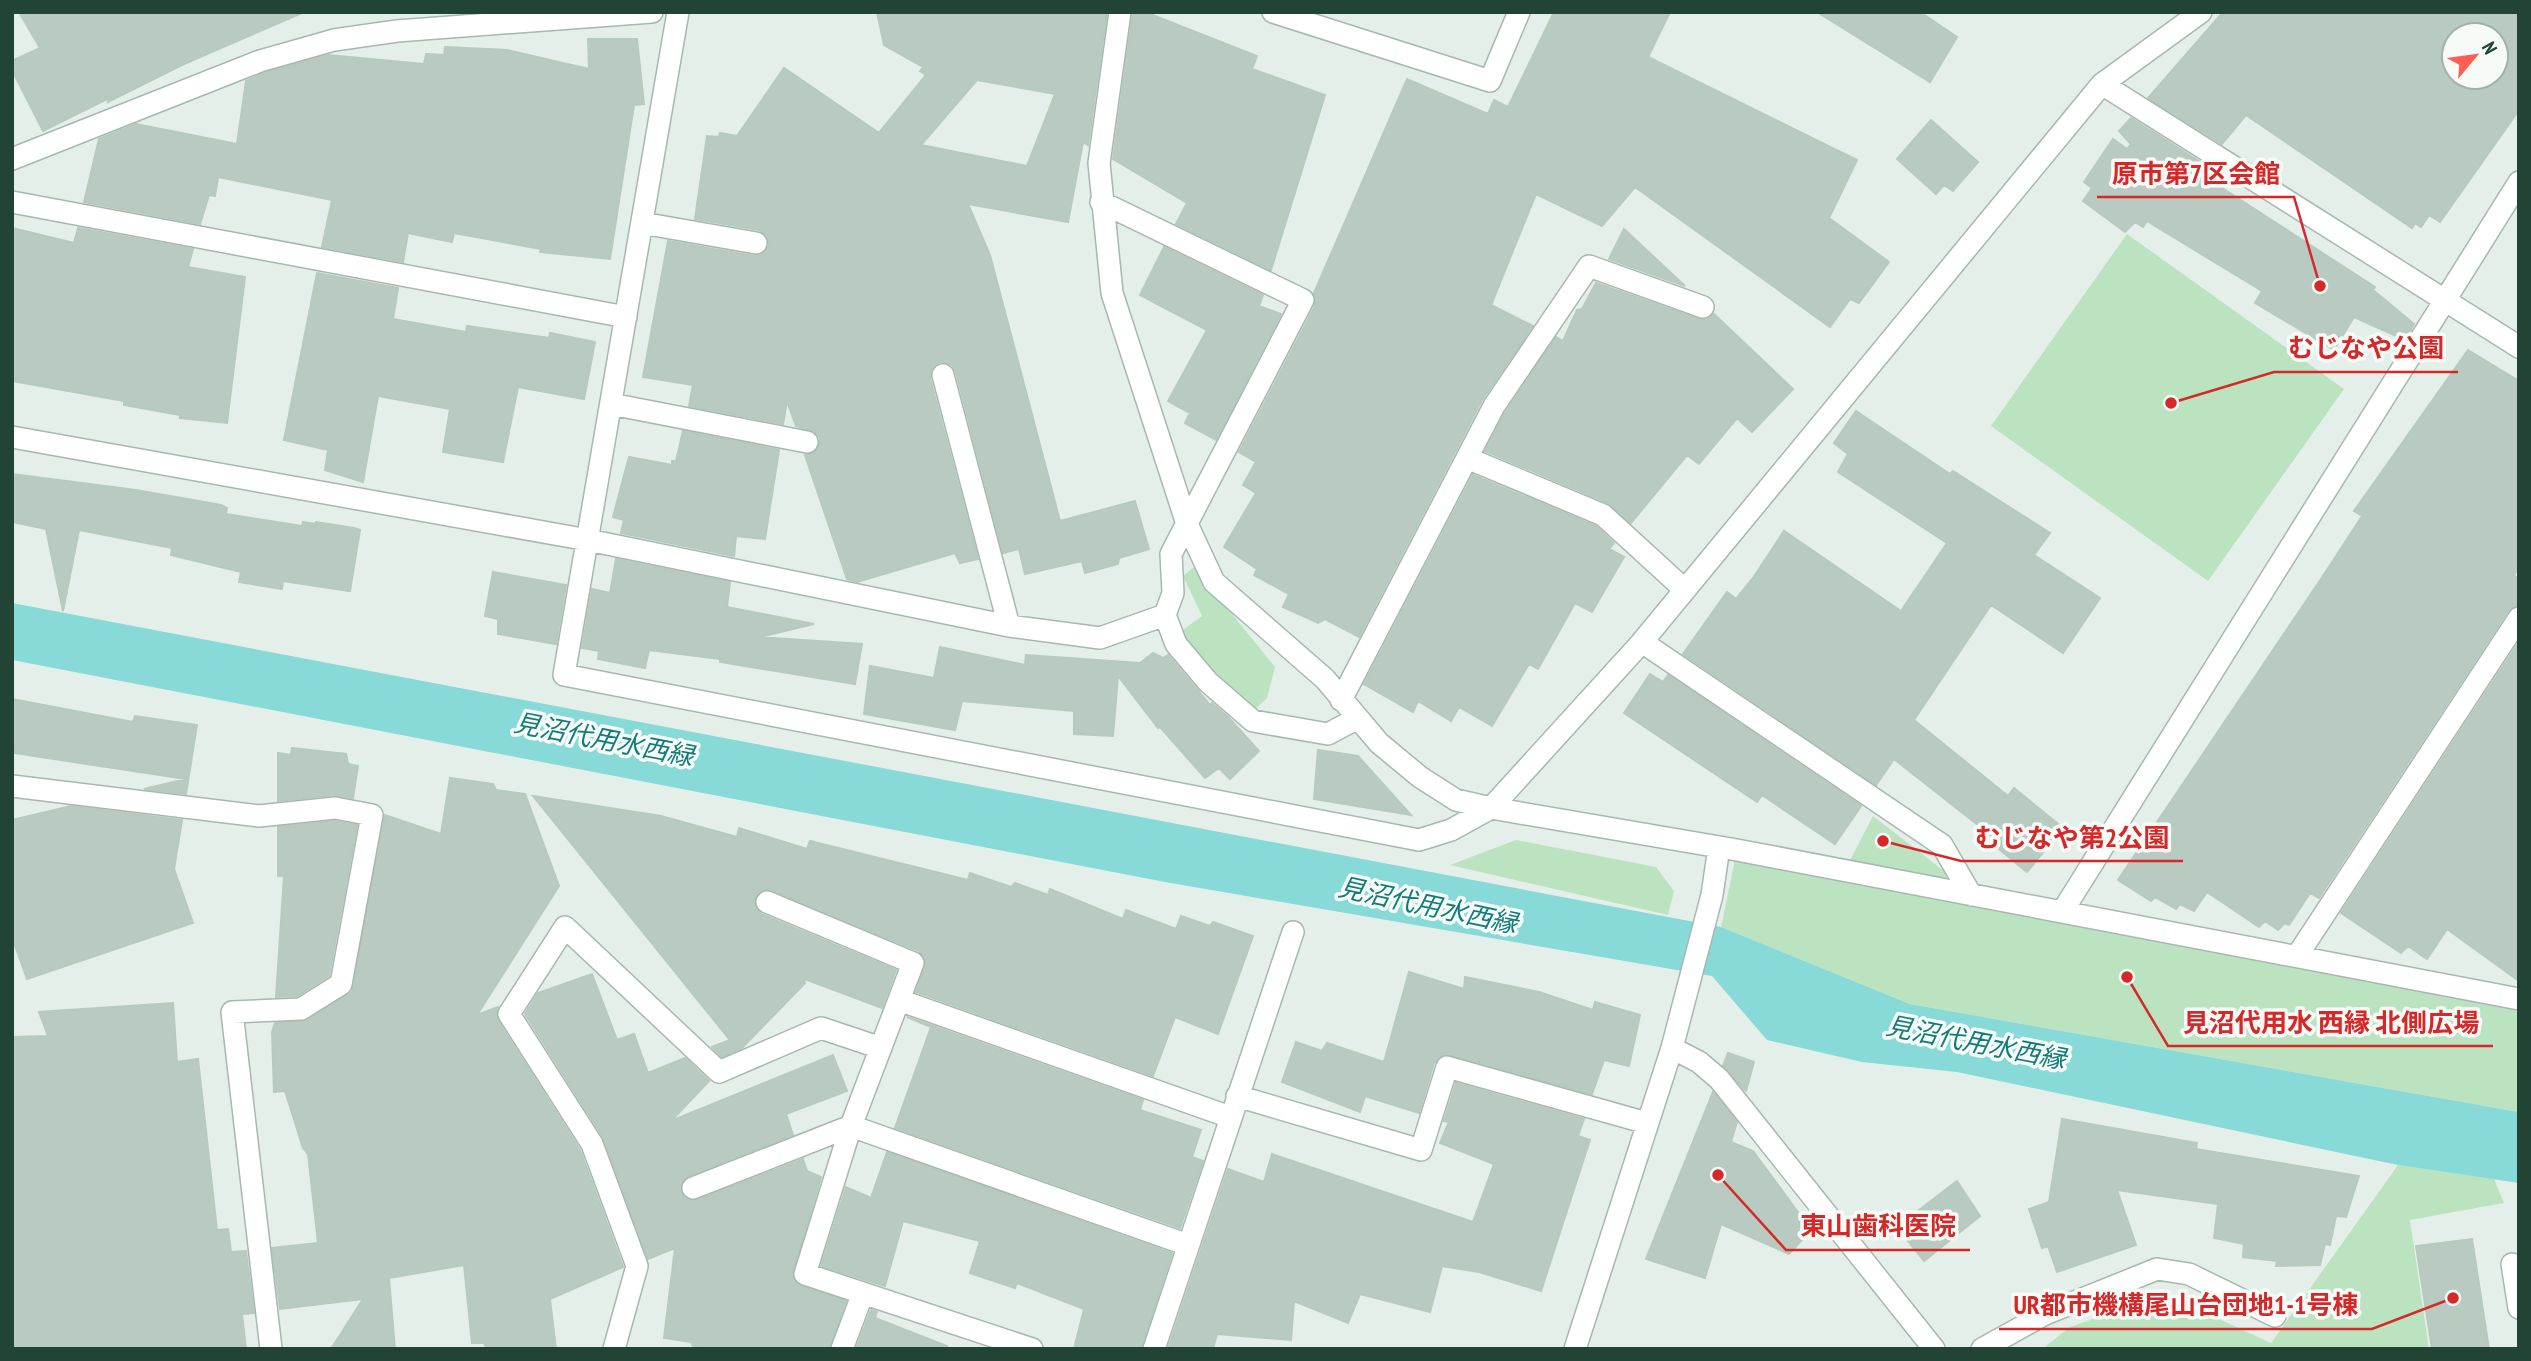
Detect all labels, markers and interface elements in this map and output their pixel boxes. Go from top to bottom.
north arrow [2440,21,2510,91]
text: N [2477,37,2503,58]
callout: 原市第7区会館 [2097,150,2294,197]
text: 原市第7区会館 [2112,157,2280,190]
callout: むじなや公園 [2274,325,2458,372]
text: むじなや公園 [2288,331,2444,364]
water label: 見沼代用水西緑 [512,705,698,773]
callout: むじなや第2公園 [1961,814,2183,861]
text: むじなや第2公園 [1975,821,2169,854]
water label: 見沼代用水西縁 [1336,870,1523,941]
callout: 見沼代用水 西縁 北側広場 [2168,999,2493,1046]
text: 見沼代用水 西縁 北側広場 [2183,1006,2479,1039]
water label: 見沼代用水西縁 [1884,1008,2071,1076]
callout: 東山歯科医院 [1786,1203,1970,1250]
text: 東山歯科医院 [1800,1209,1956,1242]
callout: UR都市機構尾山台団地1-1号棟 [1999,1282,2372,1329]
text: UR都市機構尾山台団地1-1号棟 [2013,1288,2359,1321]

